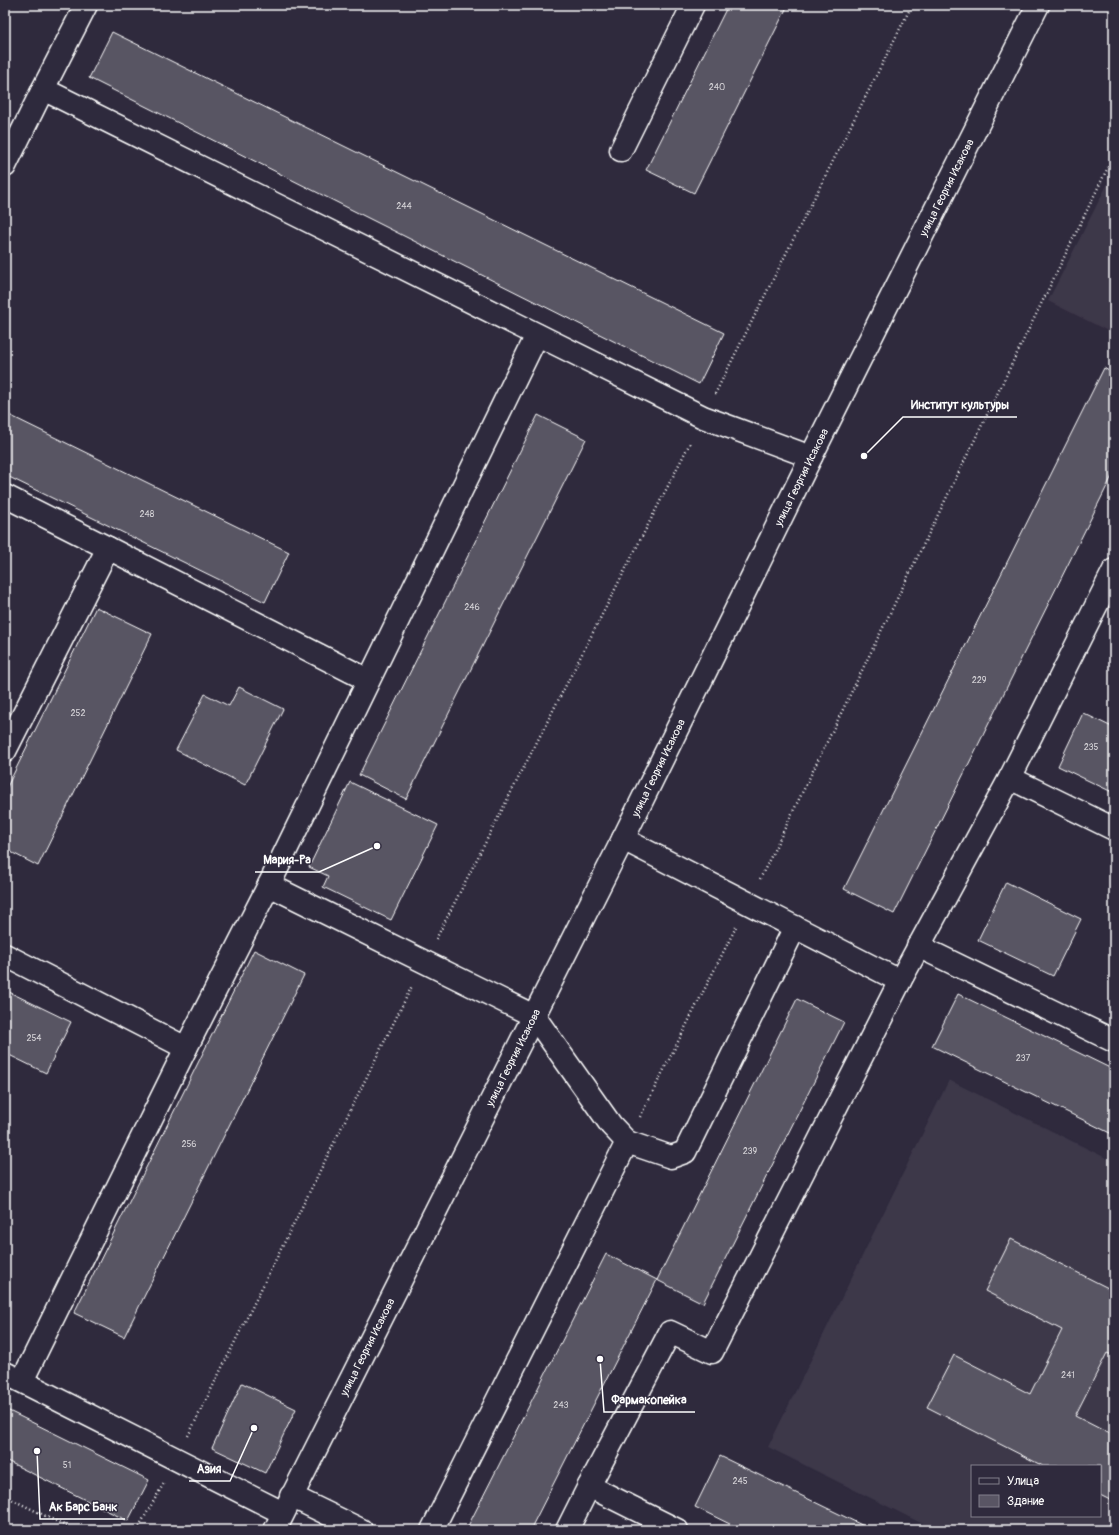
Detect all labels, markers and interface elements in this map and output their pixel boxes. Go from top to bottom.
house number: 240 [709,82,725,93]
street label: улица Георгия Исакова [916,137,977,240]
house number: 244 [396,201,413,212]
callout: Институт культуры [903,393,1017,417]
text: Институт культуры [911,398,1009,413]
street label: улица Георгия Исакова [772,426,831,529]
house number: 248 [140,509,155,520]
house number: 246 [464,602,480,613]
house number: 229 [972,675,987,686]
house number: 252 [71,708,85,719]
street label: улица Георгия Исакова [628,717,688,820]
house number: 235 [1084,742,1098,753]
callout: Мария-Ра [255,848,319,872]
text: Мария-Ра [263,853,311,868]
street label: улица Георгия Исакова [483,1007,543,1110]
house number: 254 [26,1033,42,1044]
house number: 237 [1016,1053,1031,1064]
house number: 256 [181,1139,197,1150]
house number: 239 [743,1146,758,1157]
street label: улица Георгия Исакова [337,1296,398,1399]
house number: 241 [1061,1370,1075,1381]
callout: Фармакопейка [604,1388,695,1412]
text: Фармакопейка [611,1393,687,1408]
house number: 243 [553,1400,569,1411]
callout: Азия [189,1457,230,1481]
house number: 51 [63,1460,71,1471]
text: Азия [197,1462,222,1477]
legend [971,1465,1101,1517]
text: Улица [1007,1474,1039,1489]
house number: 245 [732,1476,748,1487]
text: Здание [1007,1494,1044,1509]
callout: Ак Барс Банк [40,1495,125,1519]
text: Ак Барс Банк [49,1500,118,1515]

